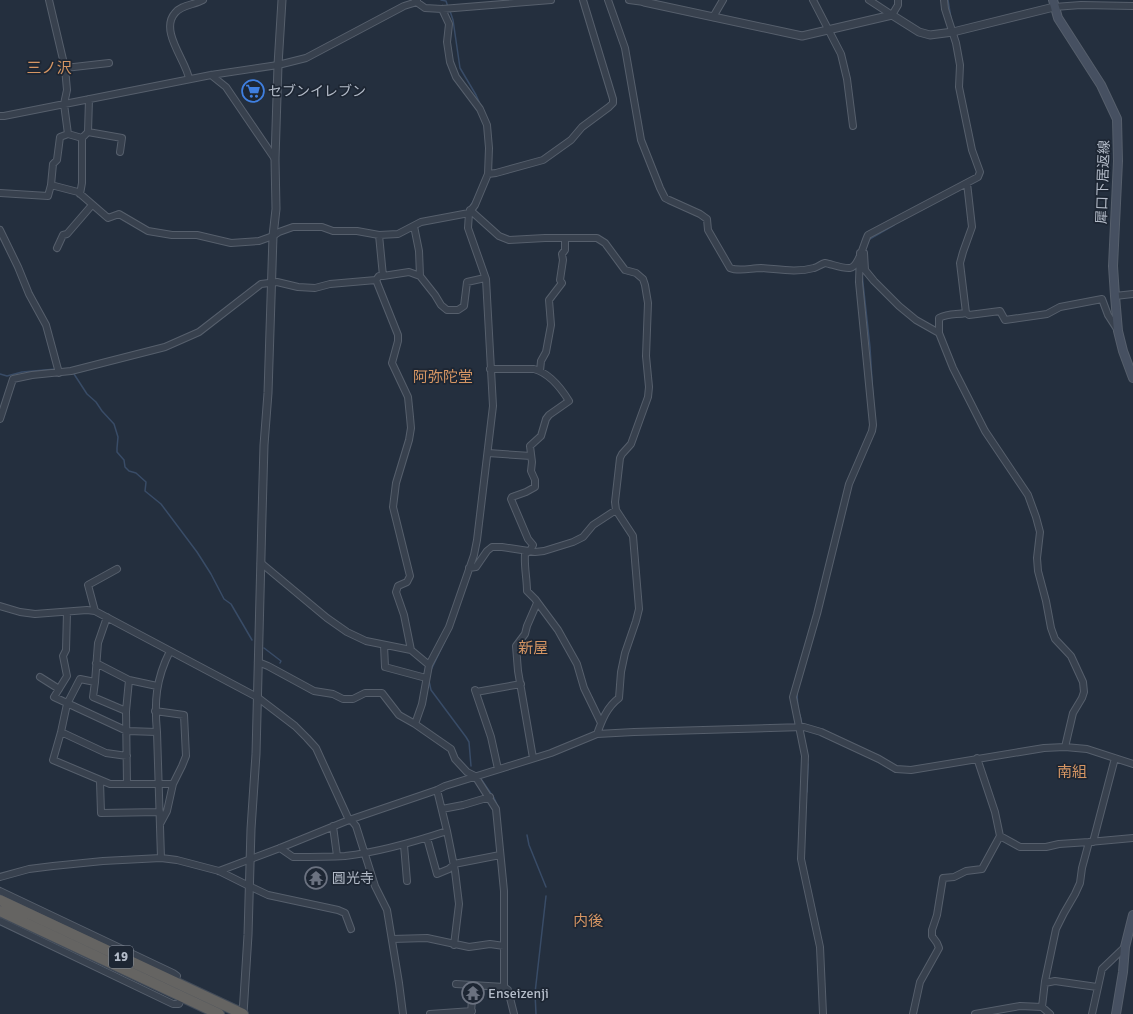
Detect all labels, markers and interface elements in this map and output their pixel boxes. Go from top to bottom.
district label: 三ノ沢 [26,59,72,77]
supermarket icon: セブンイレブン [240,78,266,104]
place label: セブンイレブン [268,83,366,100]
street label: 犀口下居返線 [1093,140,1113,224]
district label: 阿弥陀堂 [413,368,473,386]
district label: 新屋 [518,639,548,657]
district label: 南組 [1057,763,1087,781]
temple icon: 圓光寺 [303,865,329,891]
place label: 圓光寺 [332,870,374,887]
district label: 内後 [573,912,603,930]
road number: 19 [109,946,133,968]
temple icon: Enseizenji [460,980,486,1006]
place label: Enseizenji [488,985,549,1002]

